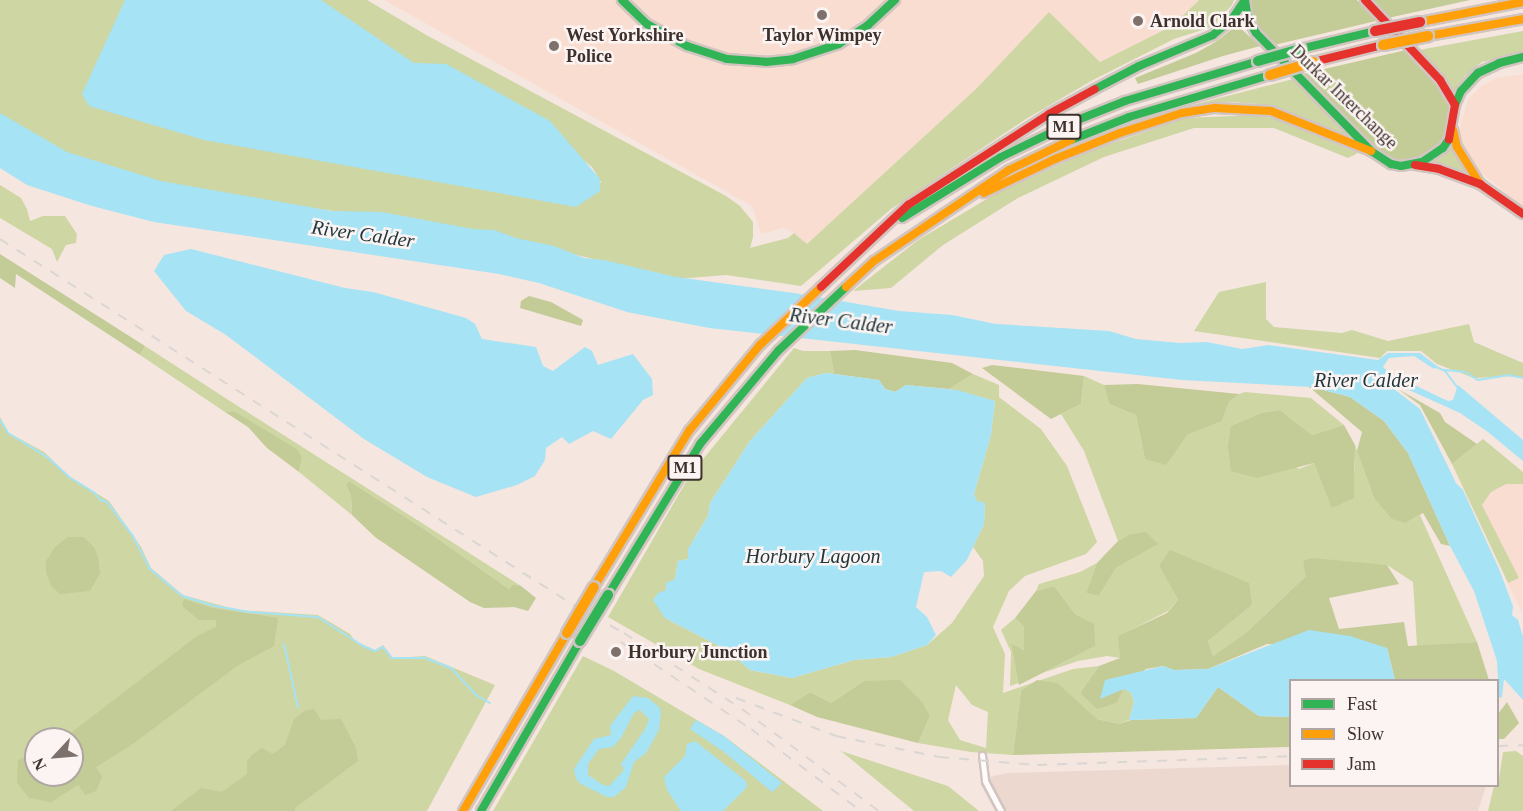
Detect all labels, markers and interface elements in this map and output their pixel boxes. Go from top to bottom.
marker: Taylor Wimpey [815,8,829,22]
place label: Arnold Clark [1150,10,1255,32]
marker: Arnold Clark [1131,14,1145,28]
place label: Taylor Wimpey [762,24,882,46]
place label: West Yorkshire Police [566,25,684,68]
marker: West Yorkshire Police [547,39,561,53]
street label: Durkar Interchange [1286,40,1402,154]
road number: M1 [1046,114,1082,140]
water label: River Calder [310,215,416,253]
water label: River Calder [788,303,894,339]
water label: River Calder [1314,368,1418,392]
road number: M1 [667,455,703,481]
water label: Horbury Lagoon [745,544,881,568]
place label: Horbury Junction [628,641,768,663]
marker: Horbury Junction [609,645,623,659]
legend [1289,679,1499,787]
text: Fast [1347,694,1377,714]
text: Slow [1347,724,1384,744]
north arrow [24,727,84,787]
text: Jam [1347,754,1376,774]
text: N [29,755,49,773]

